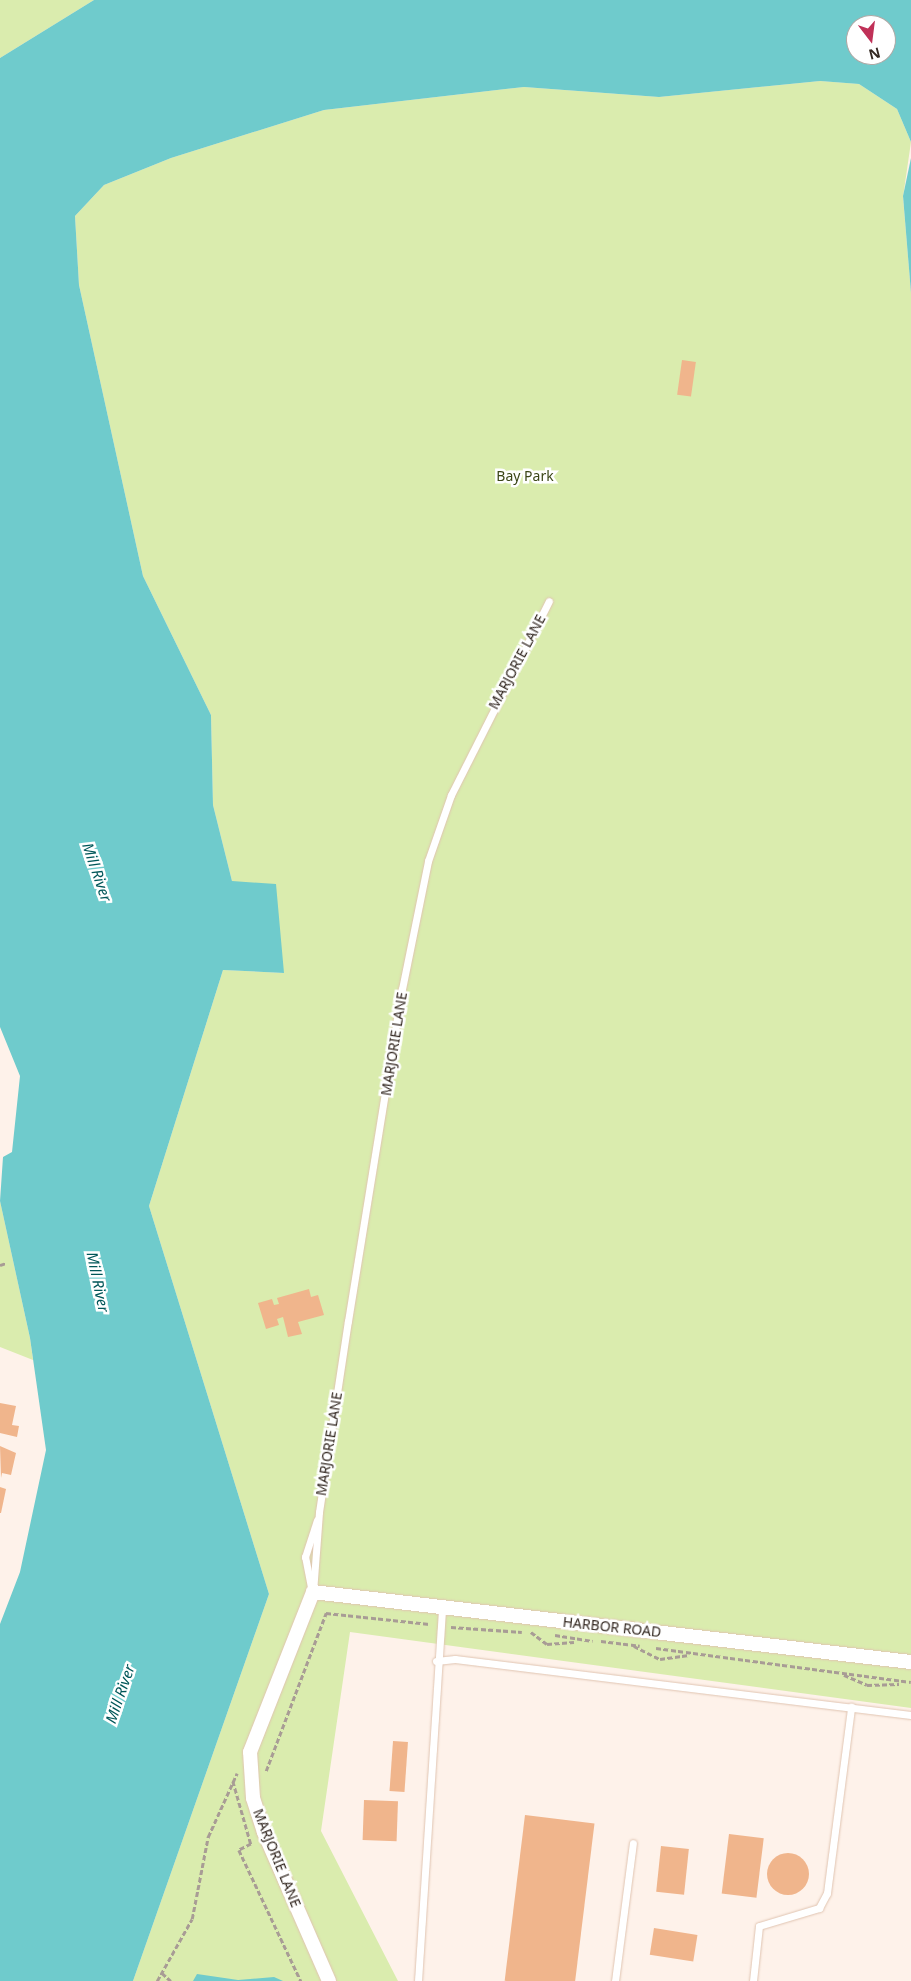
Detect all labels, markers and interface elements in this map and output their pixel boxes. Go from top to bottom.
north arrow [846,15,896,65]
text: N [867,43,883,65]
park label: Bay Park [496,468,554,484]
street label: MARJORIE LANE [485,612,549,712]
water label: Mill River [79,840,115,904]
street label: MARJORIE LANE [378,991,410,1097]
water label: Mill River [83,1250,113,1314]
street label: MARJORIE LANE [313,1391,345,1497]
street label: HARBOR ROAD [562,1613,662,1641]
water label: Mill River [102,1662,138,1726]
street label: MARJORIE LANE [250,1806,304,1910]

